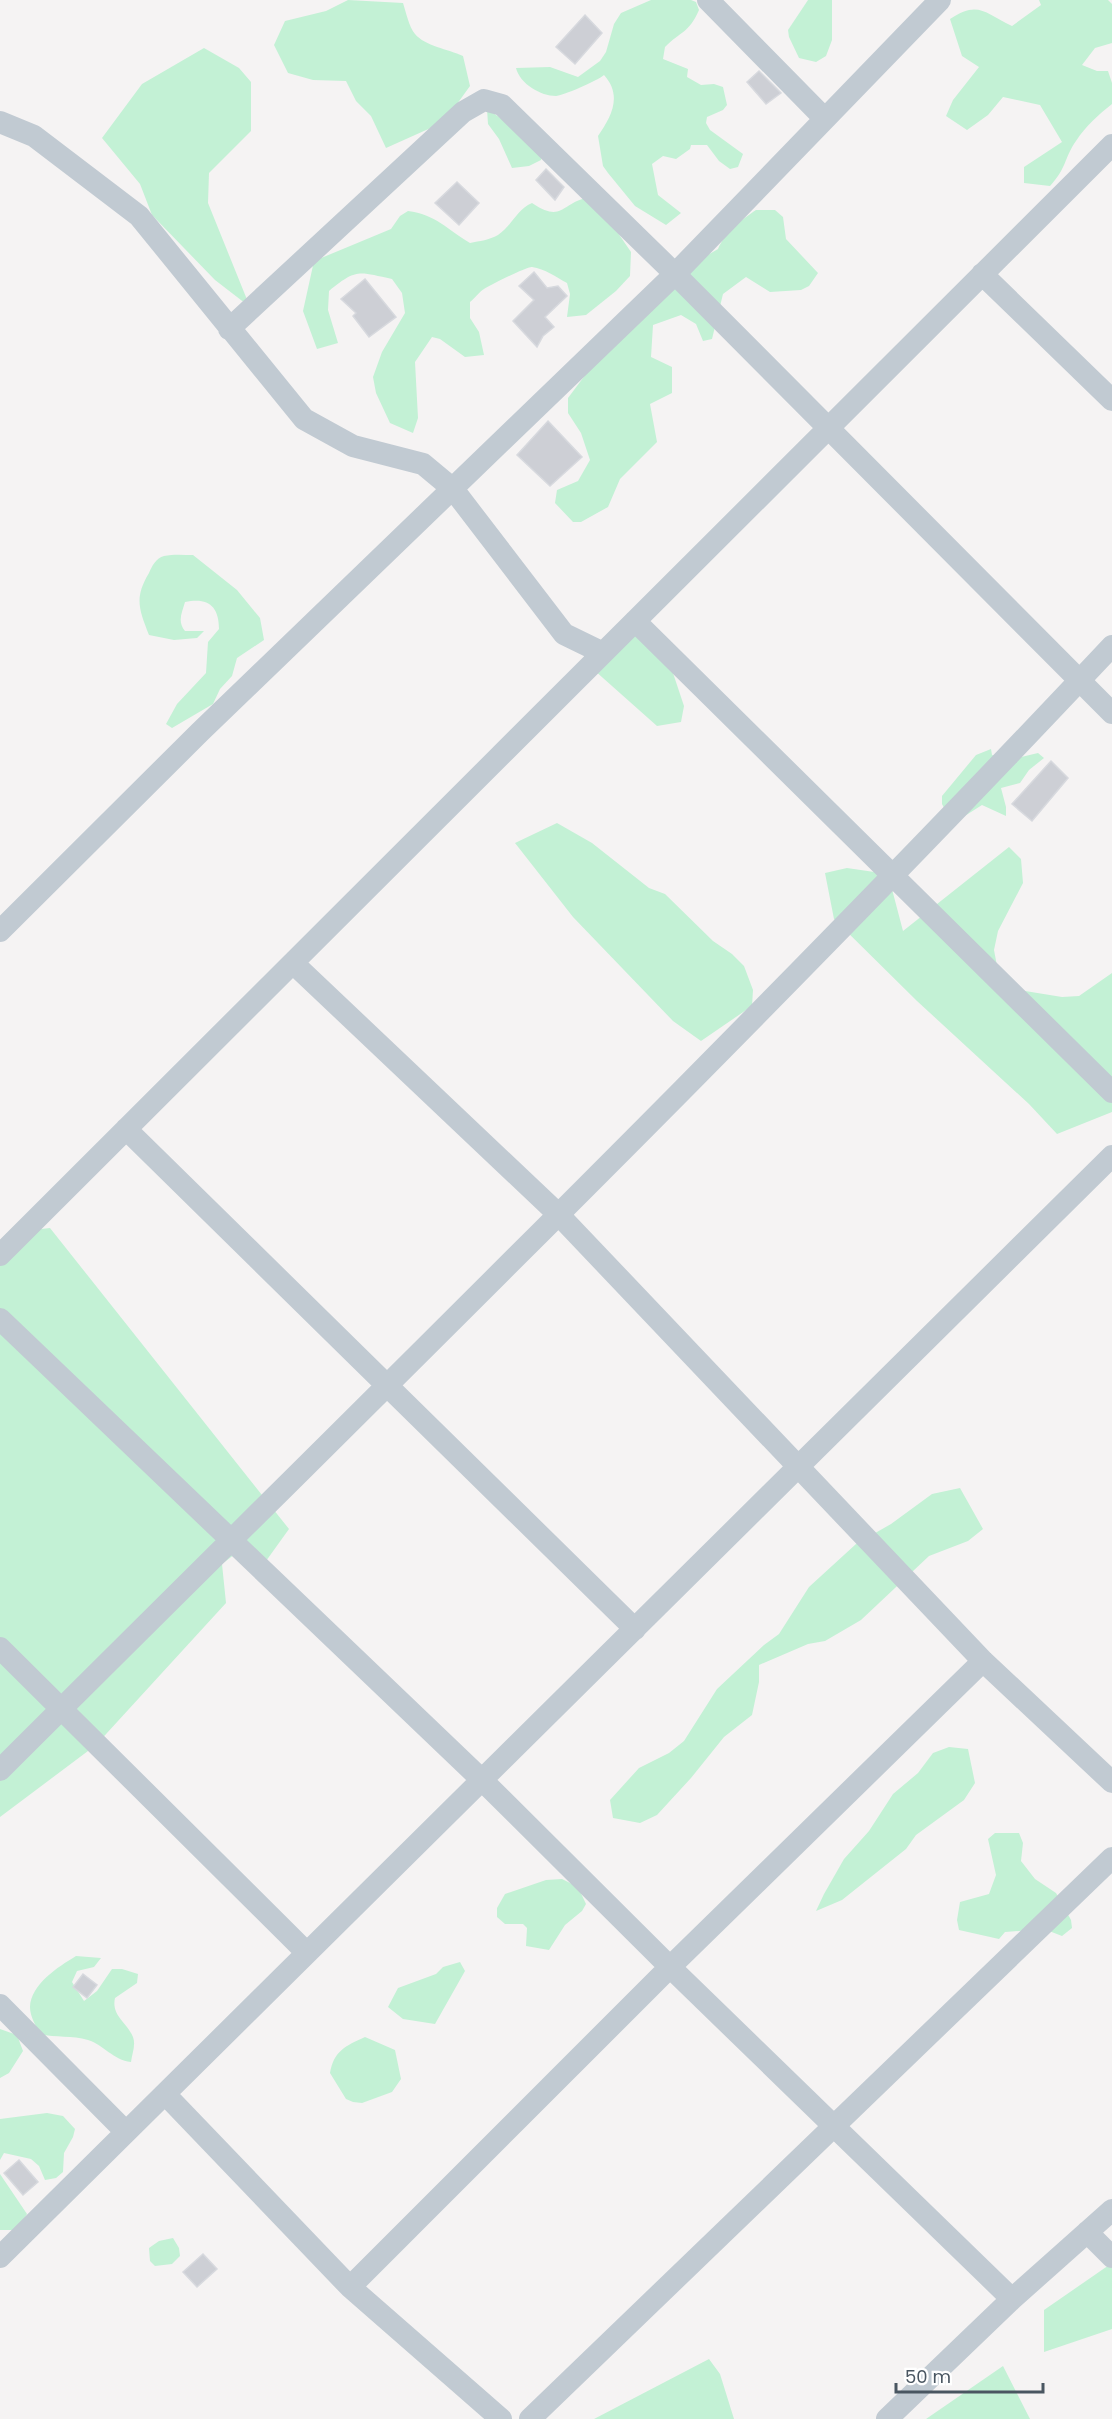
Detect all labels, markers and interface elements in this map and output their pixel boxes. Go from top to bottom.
scale bar [896,2356,1043,2394]
text: 50 m [905,2364,951,2389]

